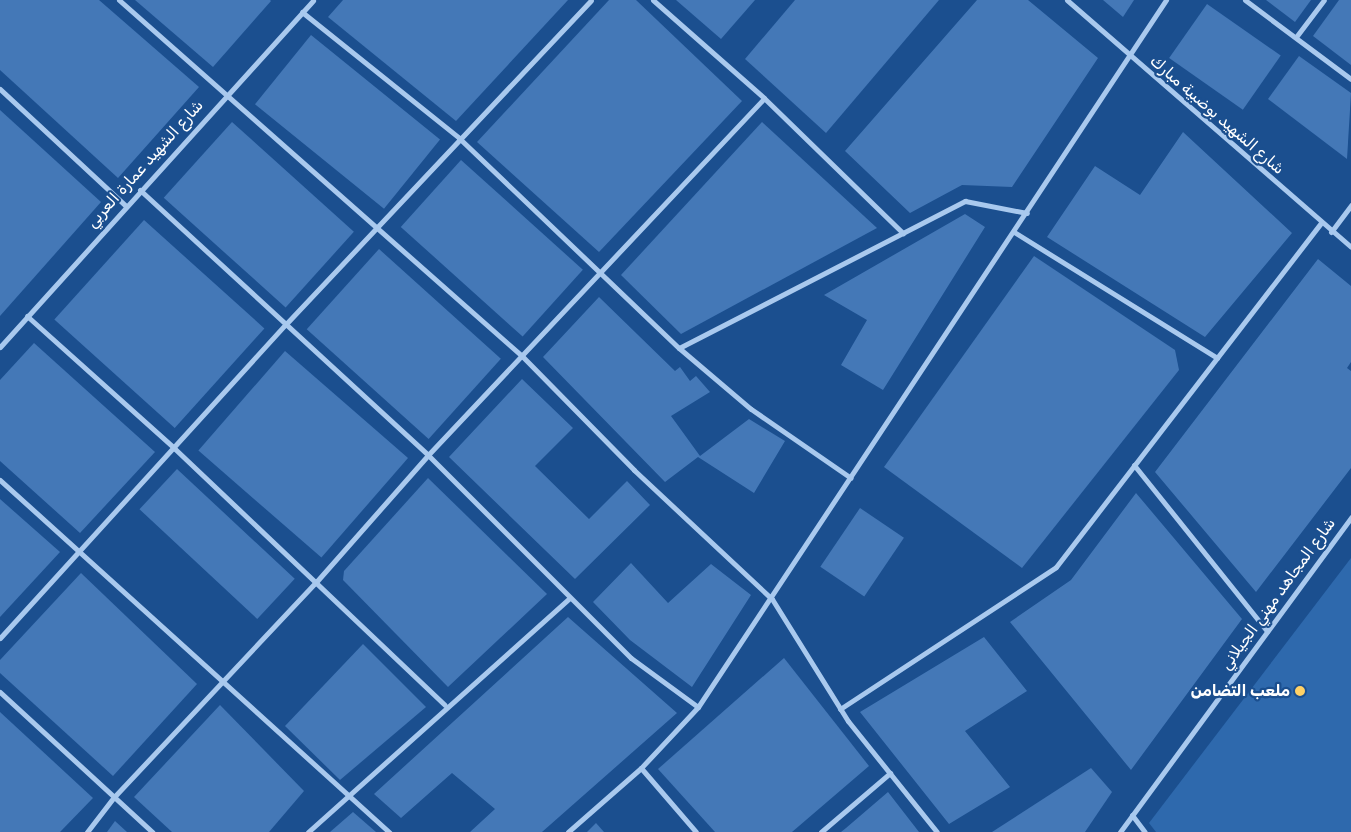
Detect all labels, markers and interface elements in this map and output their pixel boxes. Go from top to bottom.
street label: شارع الشهيد بوضبية مبارك [1146,51,1288,179]
street label: شارع الشهيد عمارة العربي [83,96,207,232]
street label: شارع المجاهد مهني الجيلاني [1216,514,1340,674]
place label: ملعب التضامن [1191,681,1290,701]
marker: ملعب التضامن [1294,685,1306,697]

